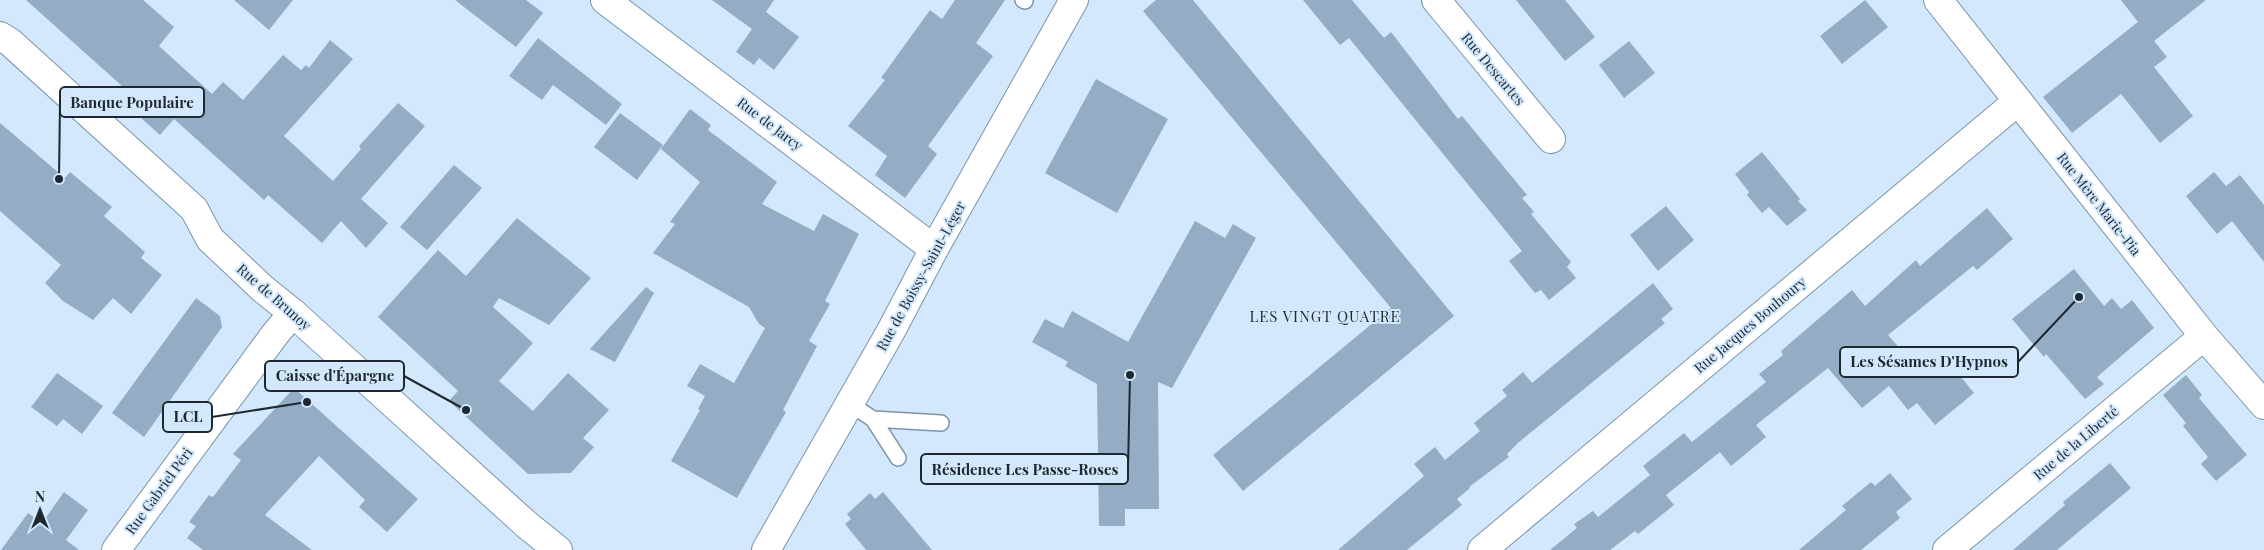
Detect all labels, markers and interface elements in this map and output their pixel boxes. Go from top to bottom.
street label: Rue Descartes [1457,28,1529,109]
callout: Banque Populaire [60,87,204,117]
text: Banque Populaire [70,92,194,112]
street label: Rue de Jarcy [734,93,807,155]
street label: Rue Mère Marie-Pia [2053,148,2146,259]
street label: Rue de Boissy-Saint-Léger [872,197,970,354]
street label: Rue de Brunoy [233,259,315,334]
street label: Rue Jacques Bouhoury [1690,272,1810,377]
district label: LES VINGT QUATRE [1249,306,1401,326]
callout: Les Sésames D'Hypnos [1840,347,2018,377]
text: Les Sésames D'Hypnos [1850,351,2008,371]
callout: Caisse d'Épargne [265,361,404,391]
text: Caisse d'Épargne [276,365,395,385]
street label: Rue de la Liberté [2029,401,2122,484]
callout: LCL [163,402,212,432]
text: LCL [174,406,202,426]
street label: Rue Gabriel Péri [121,444,196,538]
callout: Résidence Les Passe-Roses [921,454,1128,484]
text: Résidence Les Passe-Roses [932,459,1119,479]
north arrow [15,485,65,535]
text: N [35,487,45,506]

